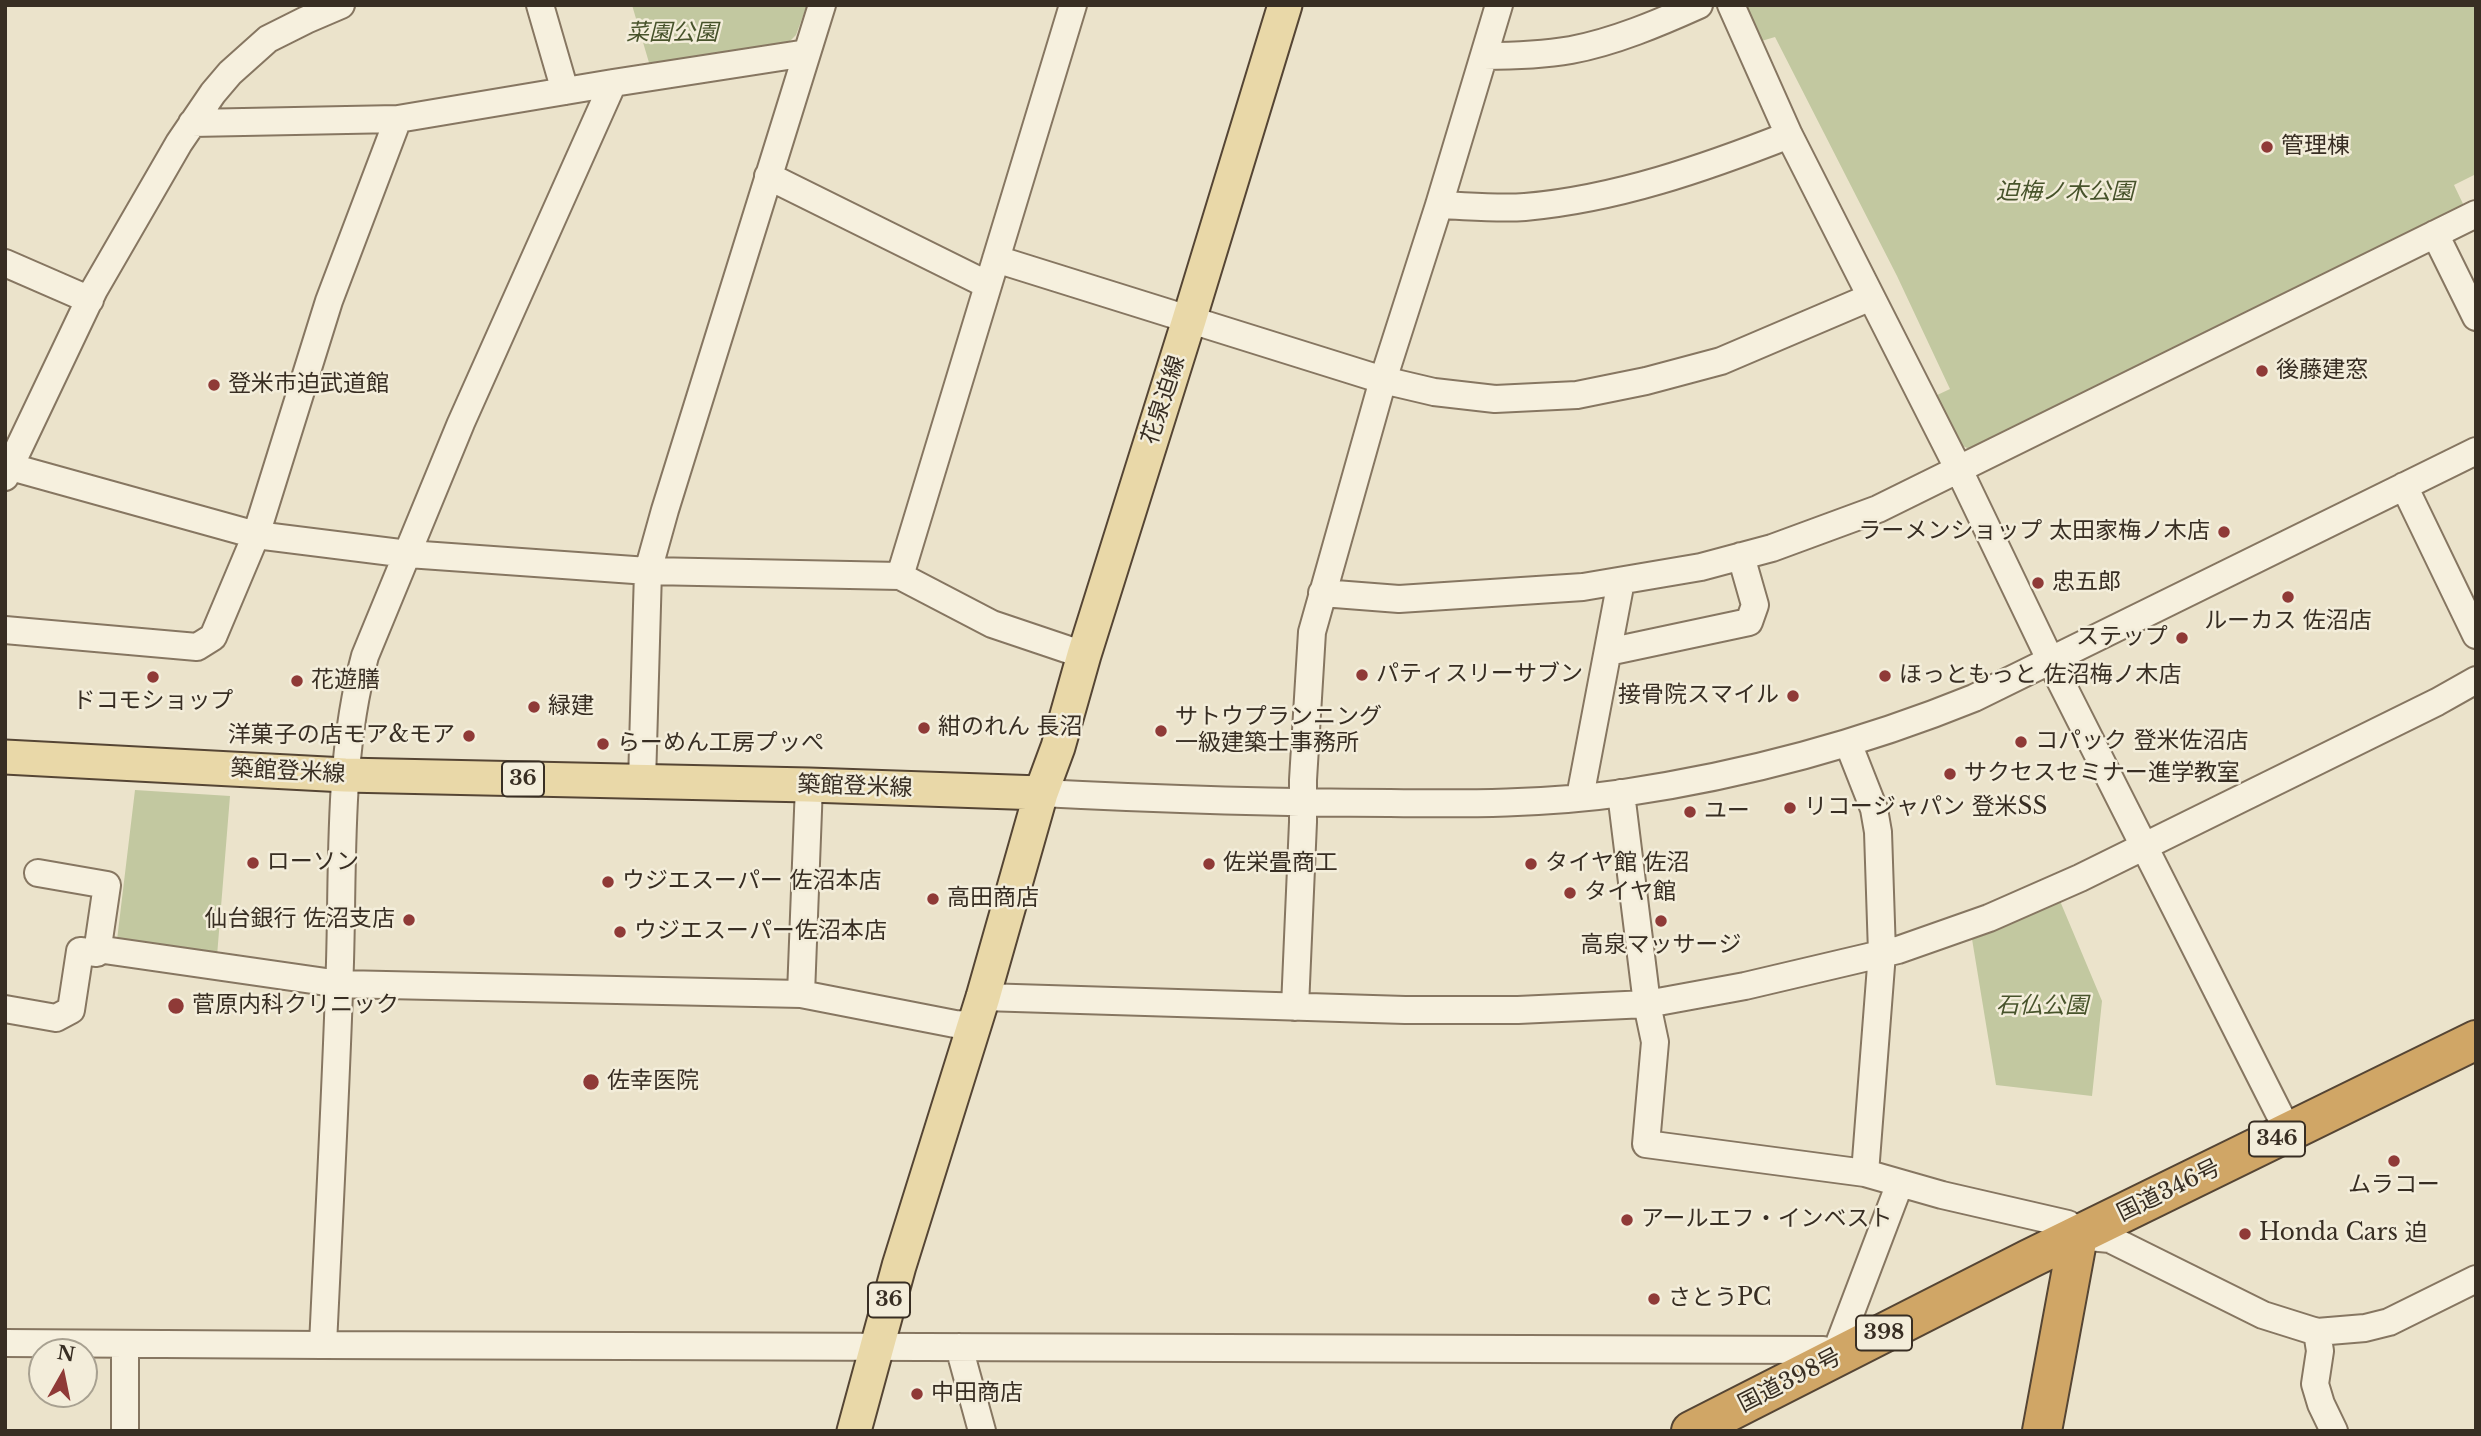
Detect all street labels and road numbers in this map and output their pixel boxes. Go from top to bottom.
street label: 花泉迫線 [1137,352,1191,448]
street label: 築館登米線 [230,755,346,789]
road number: 36 [502,762,544,796]
street label: 築館登米線 [797,771,913,803]
road number: 346 [2249,1122,2305,1156]
street label: 国道346号 [2113,1154,2225,1228]
road number: 36 [868,1282,910,1318]
road number: 398 [1856,1316,1912,1350]
street label: 国道398号 [1734,1343,1846,1419]

